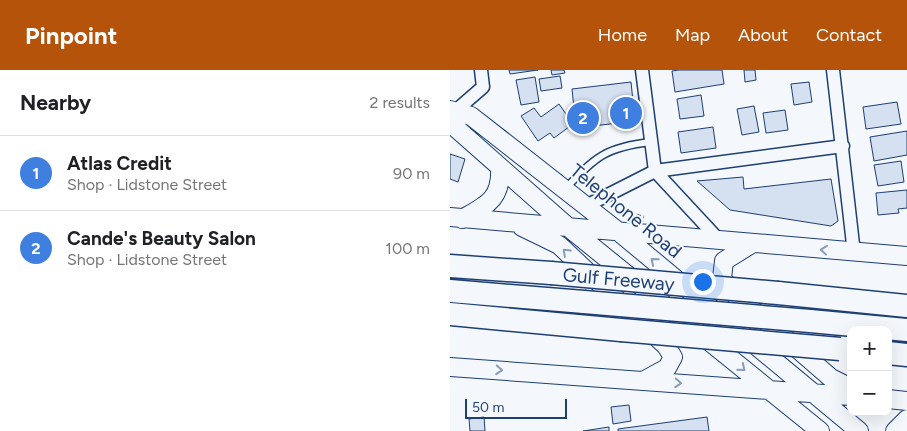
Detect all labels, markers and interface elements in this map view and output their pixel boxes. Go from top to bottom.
text: Pinpoint [25,21,117,50]
text: Home [598,24,647,46]
text: Map [675,24,710,46]
text: About [738,24,788,46]
text: Contact [816,24,882,46]
text: Nearby [20,90,91,115]
text: 2 results [370,93,430,112]
pin: 1 [610,94,642,132]
pin: 2 [567,99,599,137]
text: Atlas Credit [67,152,172,175]
street label: Telephone Road [566,159,686,263]
text: 1 [33,164,39,183]
text: 90 m [393,164,430,183]
text: Shop · Lidstone Street [67,175,227,194]
text: Cande's Beauty Salon [67,227,256,250]
text: 2 [31,239,41,258]
text: 100 m [385,239,430,258]
one-way arrow [819,245,827,256]
one-way arrow [562,249,571,258]
text: Shop · Lidstone Street [67,250,227,269]
one-way arrow [651,257,660,266]
street label: Gulf Freeway [562,263,676,295]
your location [690,269,716,295]
map controls [847,326,892,416]
button: + [847,326,892,371]
one-way arrow [736,363,745,372]
one-way arrow [495,364,503,375]
button: − [847,371,892,416]
one-way arrow [674,377,682,388]
scale bar [465,396,568,419]
text: 50 m [472,399,504,416]

